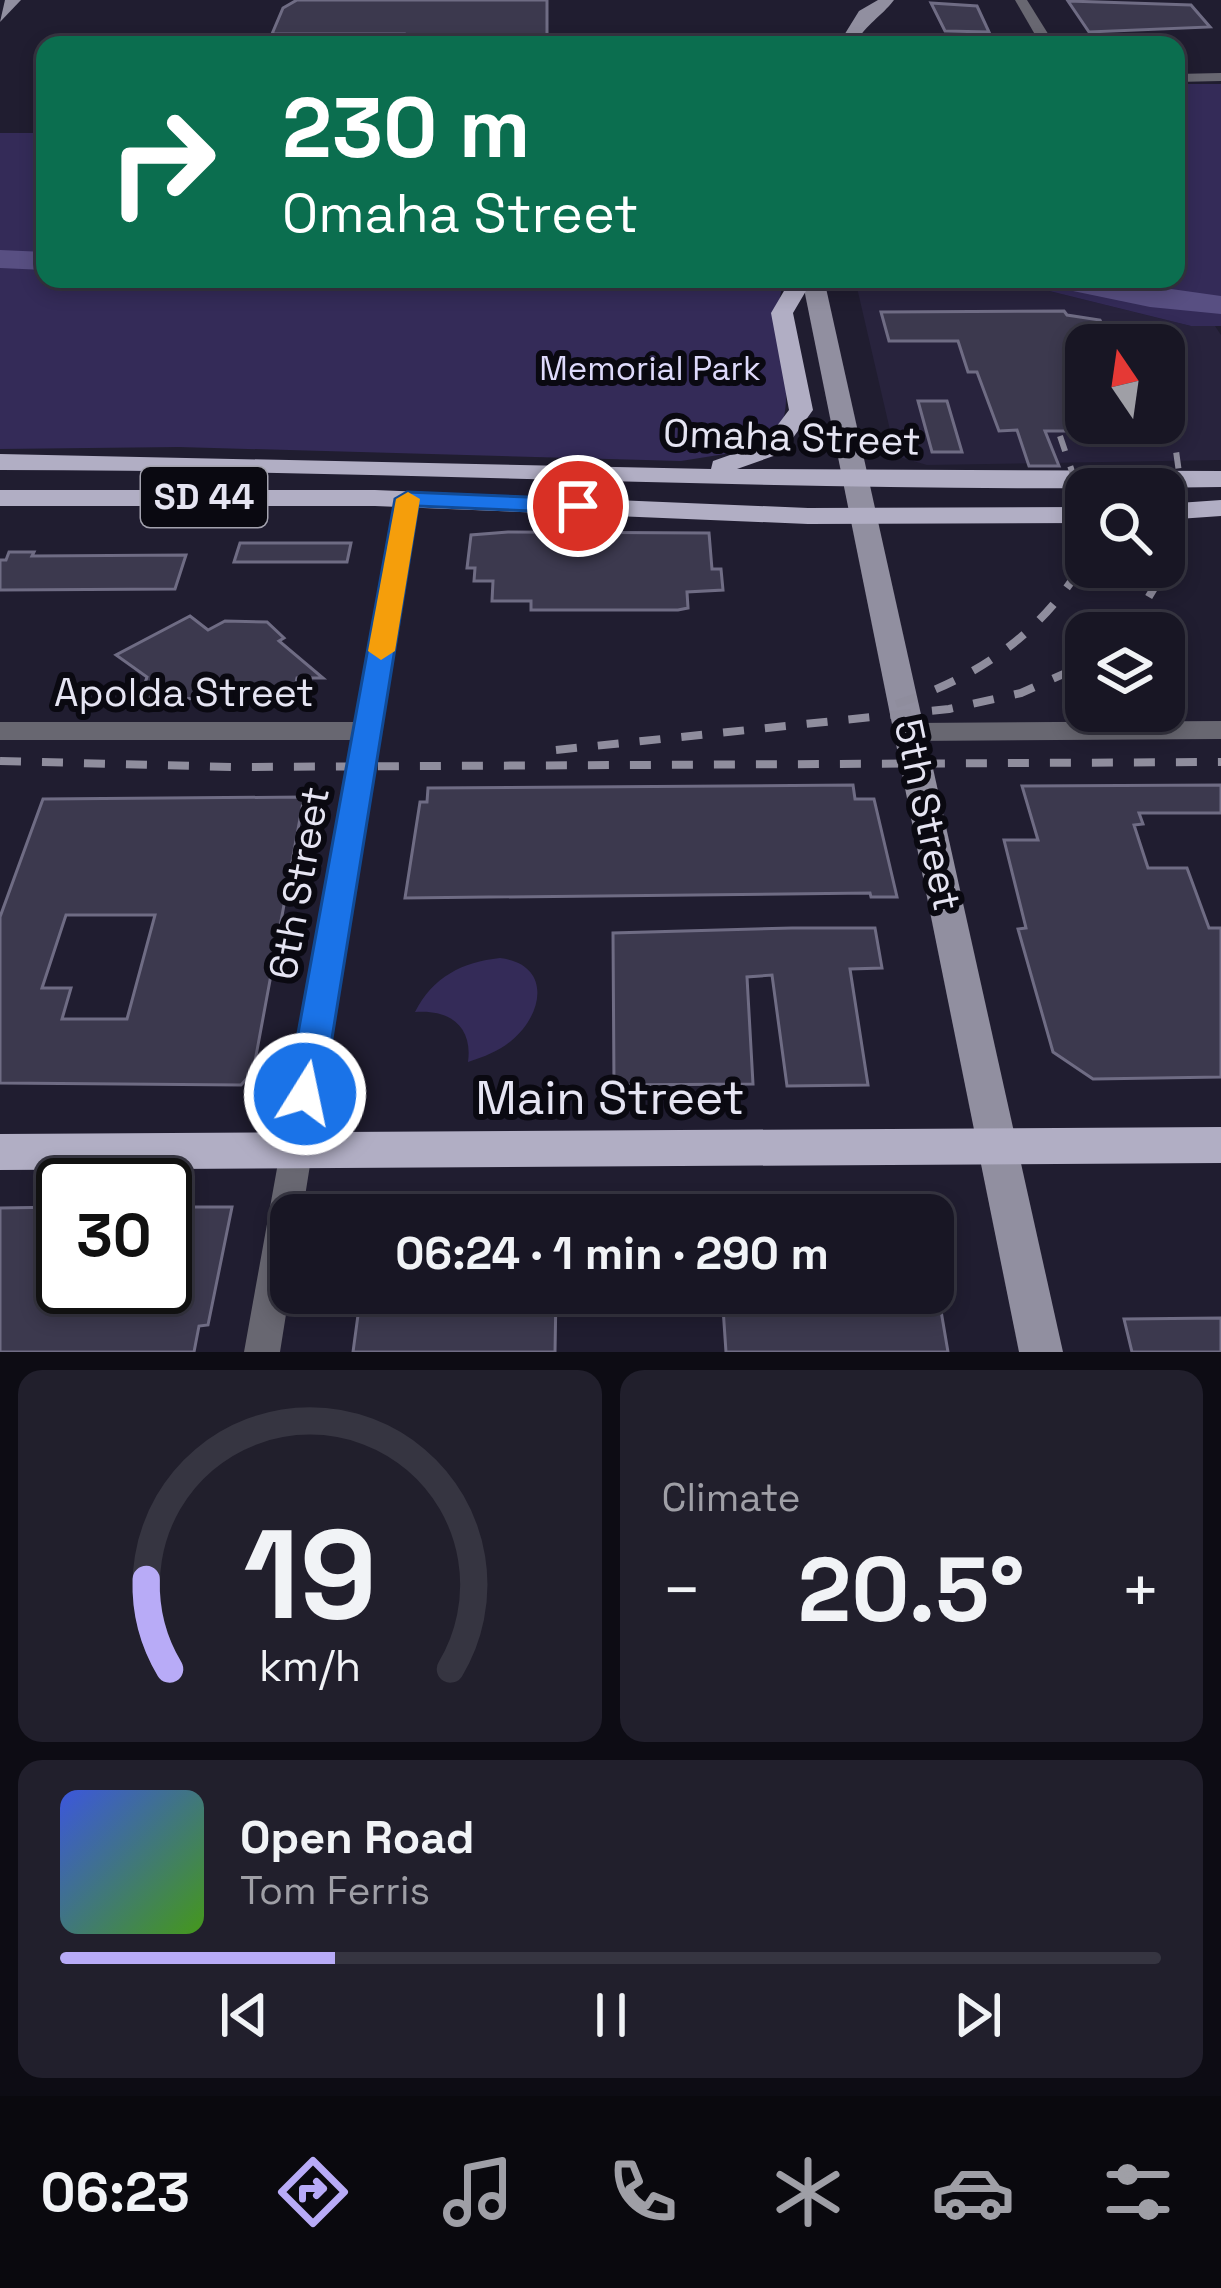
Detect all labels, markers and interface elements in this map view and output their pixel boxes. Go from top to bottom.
text: 230 m [282,74,530,182]
icon: right [84,84,240,240]
text: Omaha Street [282,179,639,248]
north arrow [1065,324,1185,444]
map controls [1065,324,1185,732]
park label: Memorial Park [539,348,761,390]
street label: Omaha Street [662,408,922,466]
pin [527,455,629,557]
road number: SD 44 [141,467,267,527]
button: search [1065,468,1185,588]
icon: arrive [545,473,611,539]
button: layers [1065,612,1185,732]
street label: Apolda Street [54,668,314,717]
street label: 5th Street [884,715,972,915]
street label: 6th Street [258,783,340,983]
position arrow [242,1031,368,1157]
street label: Main Street [475,1067,745,1128]
speed limit sign: 30 [36,1158,192,1314]
text: 06:24 · 1 min · 290 m [395,1225,829,1282]
text: Climate [662,1473,801,1522]
text: 19 [243,1495,377,1654]
text: 20.5° [798,1532,1025,1647]
text: − [662,1548,702,1632]
text: + [1120,1548,1161,1632]
text: km/h [259,1639,361,1694]
text: Open Road [240,1809,475,1866]
text: Tom Ferris [240,1866,430,1915]
icon: previous [211,1982,277,2048]
icon: pause [578,1982,644,2048]
icon: next [945,1982,1011,2048]
icon: directions [271,2150,355,2234]
icon: music [436,2150,520,2234]
icon: phone [601,2150,685,2234]
icon: climate [766,2150,850,2234]
icon: car [931,2150,1015,2234]
icon: filters [1096,2150,1180,2234]
text: 06:23 [41,2158,190,2227]

